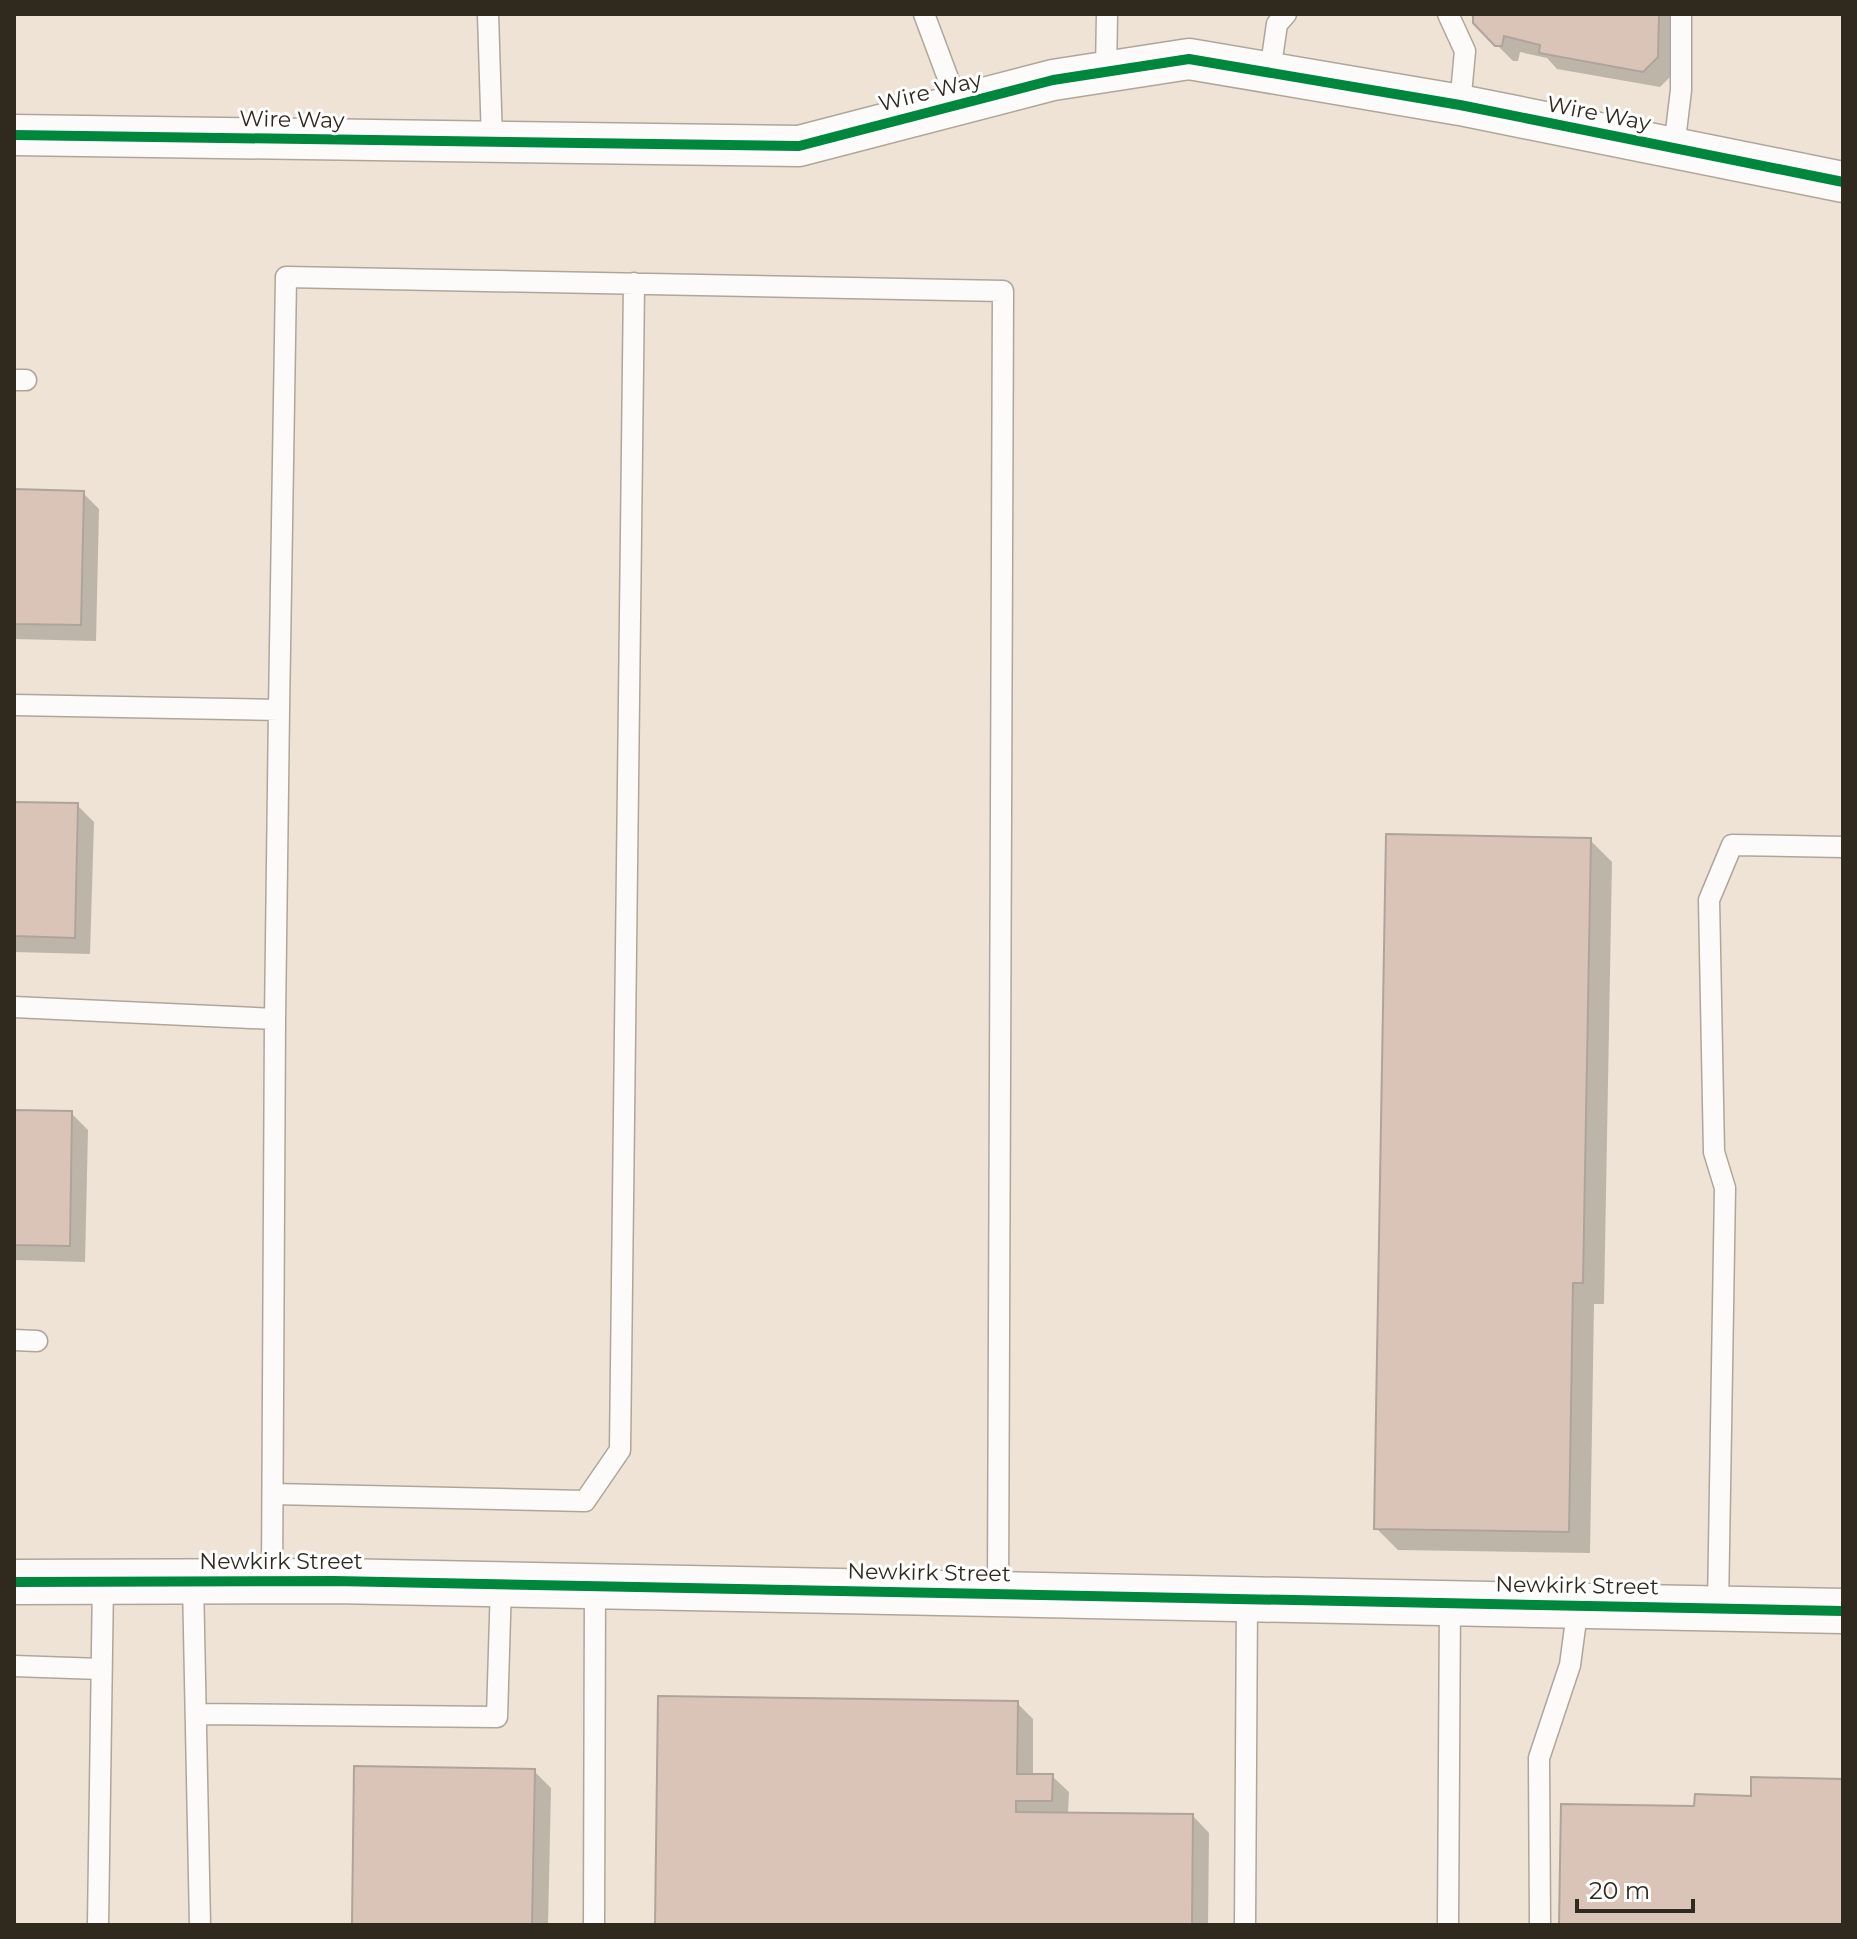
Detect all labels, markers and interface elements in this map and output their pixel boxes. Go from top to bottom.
street label: Wire Way [876,66,985,117]
street label: Wire Way [1545,90,1653,137]
street label: Wire Way [239,105,345,134]
street label: Newkirk Street [199,1548,363,1575]
street label: Newkirk Street [847,1558,1011,1587]
street label: Newkirk Street [1495,1571,1659,1600]
scale bar [1577,1863,1693,1913]
text: 20 m [1589,1876,1650,1905]

